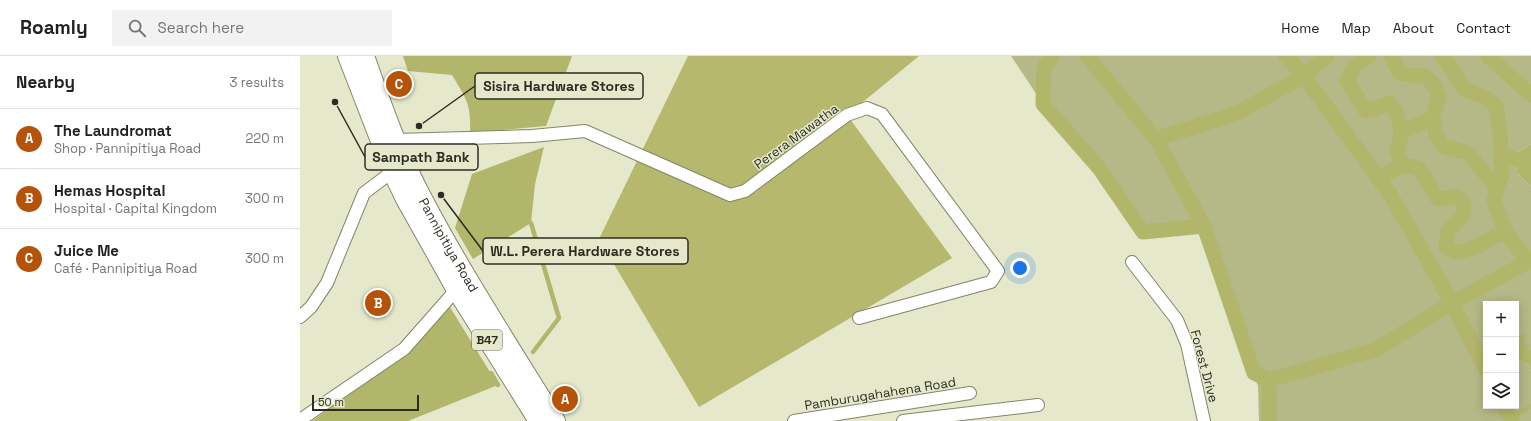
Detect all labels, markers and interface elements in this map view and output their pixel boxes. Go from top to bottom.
search box [112,10,392,46]
text: Roamly [20,15,88,40]
icon: search [126,17,148,39]
text: Search here [158,18,244,37]
text: Home [1281,19,1319,37]
text: Map [1341,19,1371,37]
text: About [1393,19,1434,37]
text: Contact [1456,19,1511,37]
pin: C [386,69,412,99]
text: Nearby [16,71,75,93]
callout: Sisira Hardware Stores [475,73,643,99]
text: 3 results [230,74,284,91]
text: Sisira Hardware Stores [483,77,635,95]
street label: Perera Mawatha [751,100,842,173]
text: The Laundromat [54,121,172,140]
text: A [25,130,33,147]
text: 220 m [245,130,284,147]
text: Shop · Pannipitiya Road [54,140,201,157]
callout: Sampath Bank [365,144,478,170]
text: Sampath Bank [372,148,470,166]
text: Hemas Hospital [54,181,166,200]
text: B [25,190,33,207]
text: 300 m [245,190,284,207]
street label: Pannipitiya Road [415,195,482,295]
text: Hospital · Capital Kingdom [54,200,217,217]
callout: W.L. Perera Hardware Stores [483,238,688,264]
text: Juice Me [54,241,119,260]
text: W.L. Perera Hardware Stores [490,242,680,260]
text: C [25,250,33,267]
text: 300 m [245,250,284,267]
your location [1010,258,1030,278]
text: Café · Pannipitiya Road [54,260,197,277]
pin: B [365,288,391,318]
map controls [1483,301,1519,409]
button: + [1483,301,1519,337]
street label: Forest Drive [1187,328,1222,404]
road number: B47 [472,330,502,350]
button: − [1483,337,1519,373]
street label: Pamburugahahena Road [803,373,957,414]
button: layers [1483,373,1519,409]
pin: A [552,384,578,414]
scale bar [312,393,419,412]
text: 50 m [318,395,344,409]

